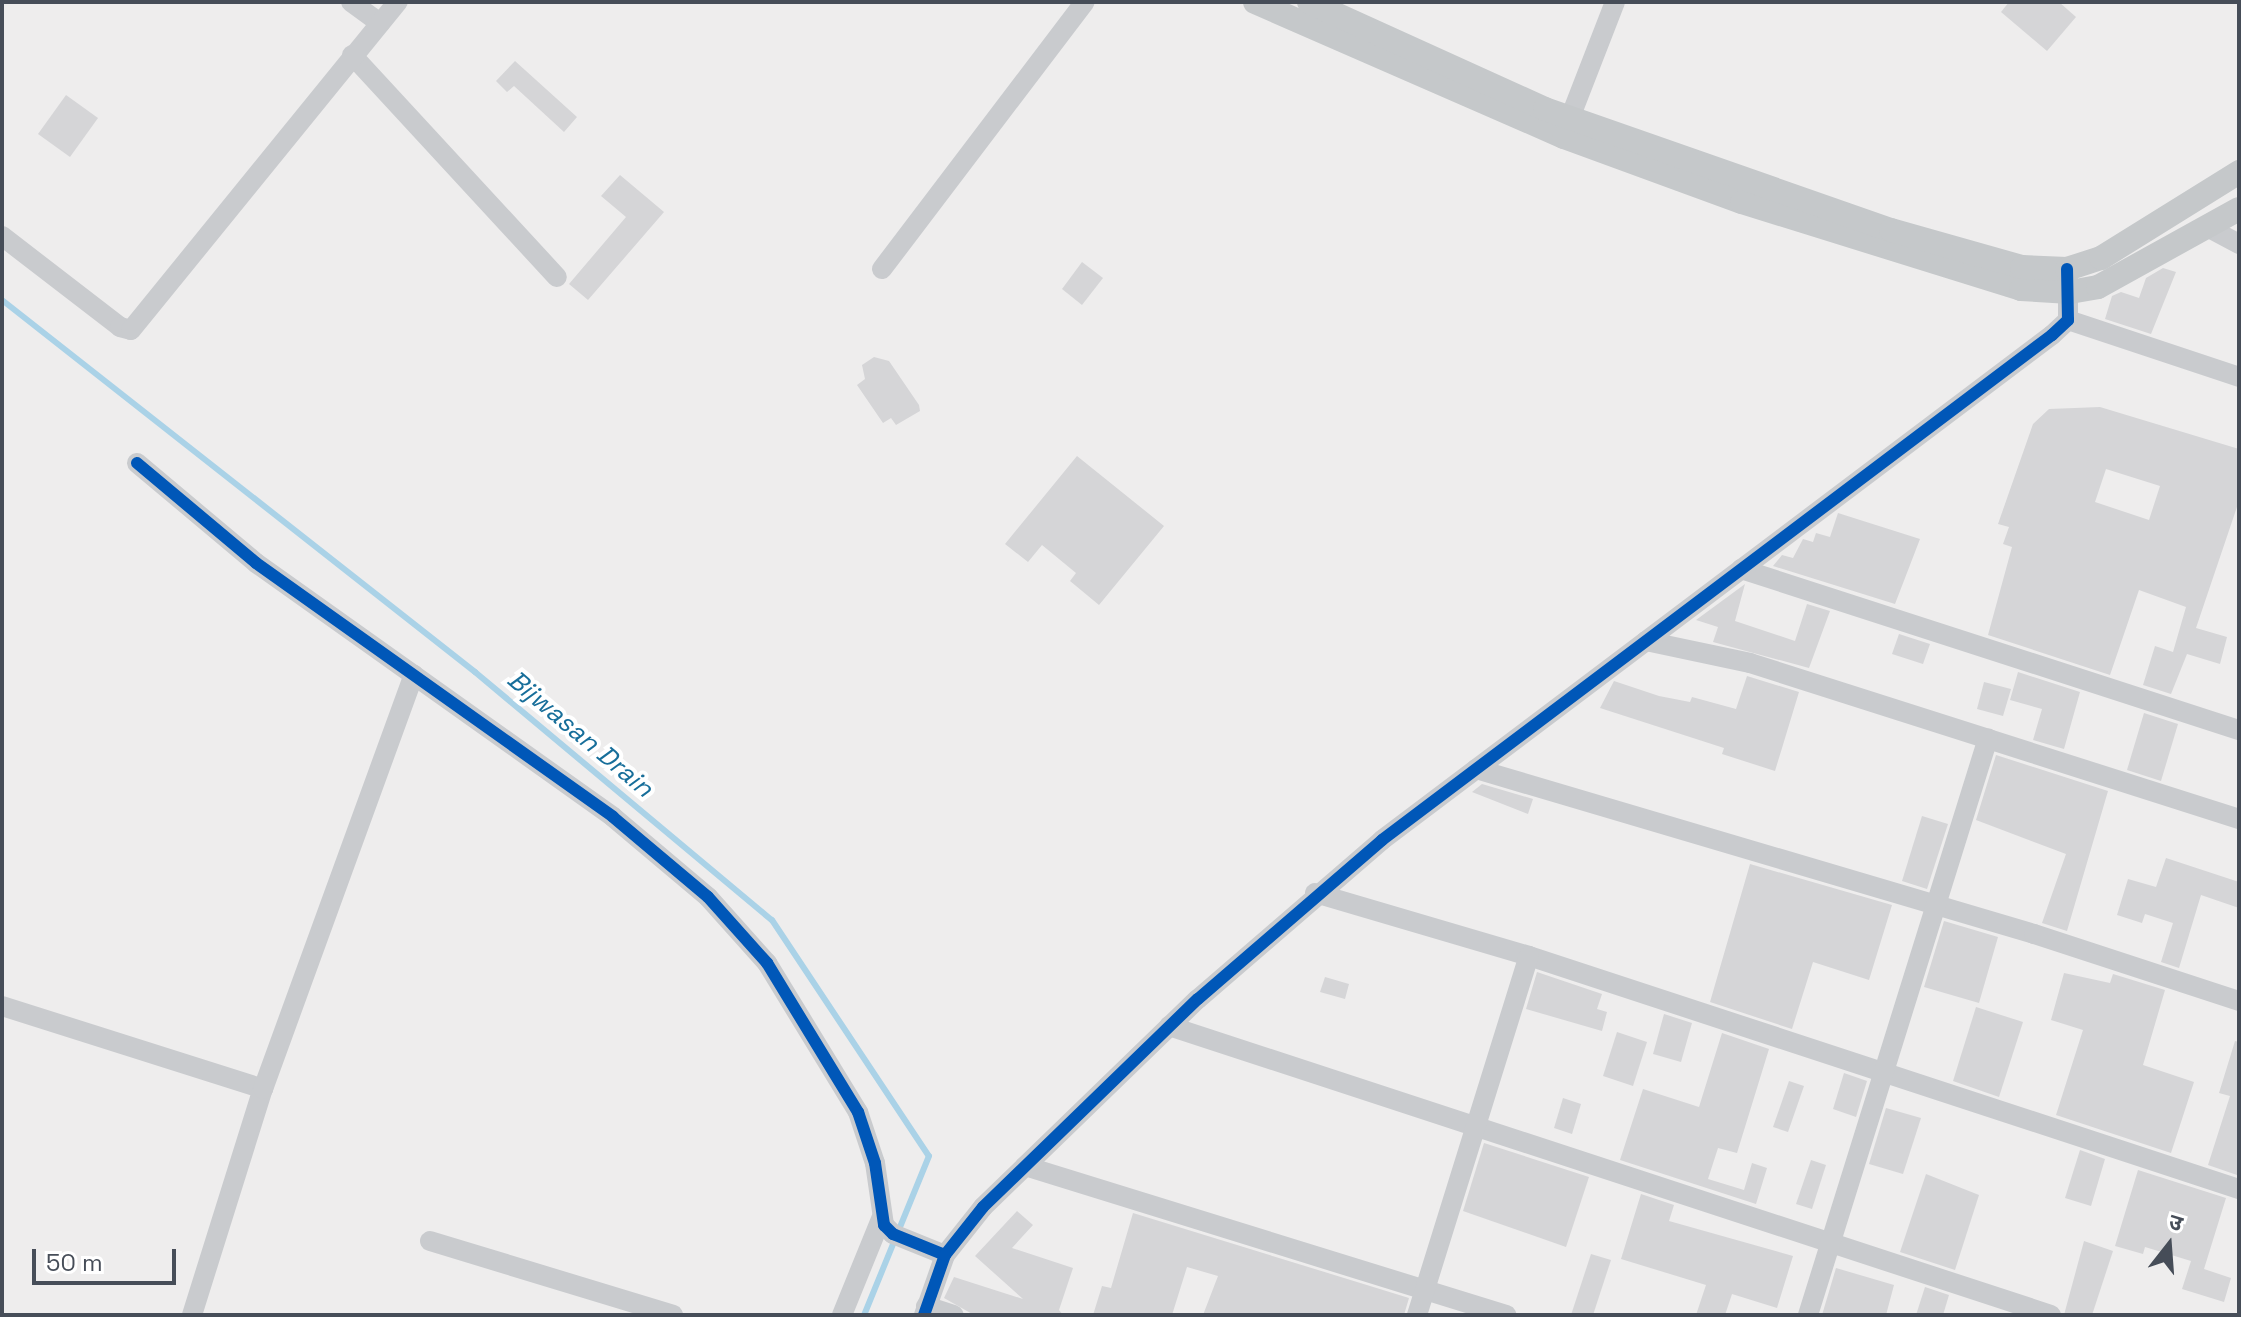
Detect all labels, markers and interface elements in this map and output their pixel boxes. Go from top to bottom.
water label: Bijwasan Drain [501,664,659,804]
north arrow [2129,1205,2209,1285]
text: उ [2166,1207,2186,1237]
scale bar [36,1233,180,1283]
text: 50 m [46,1247,103,1278]

